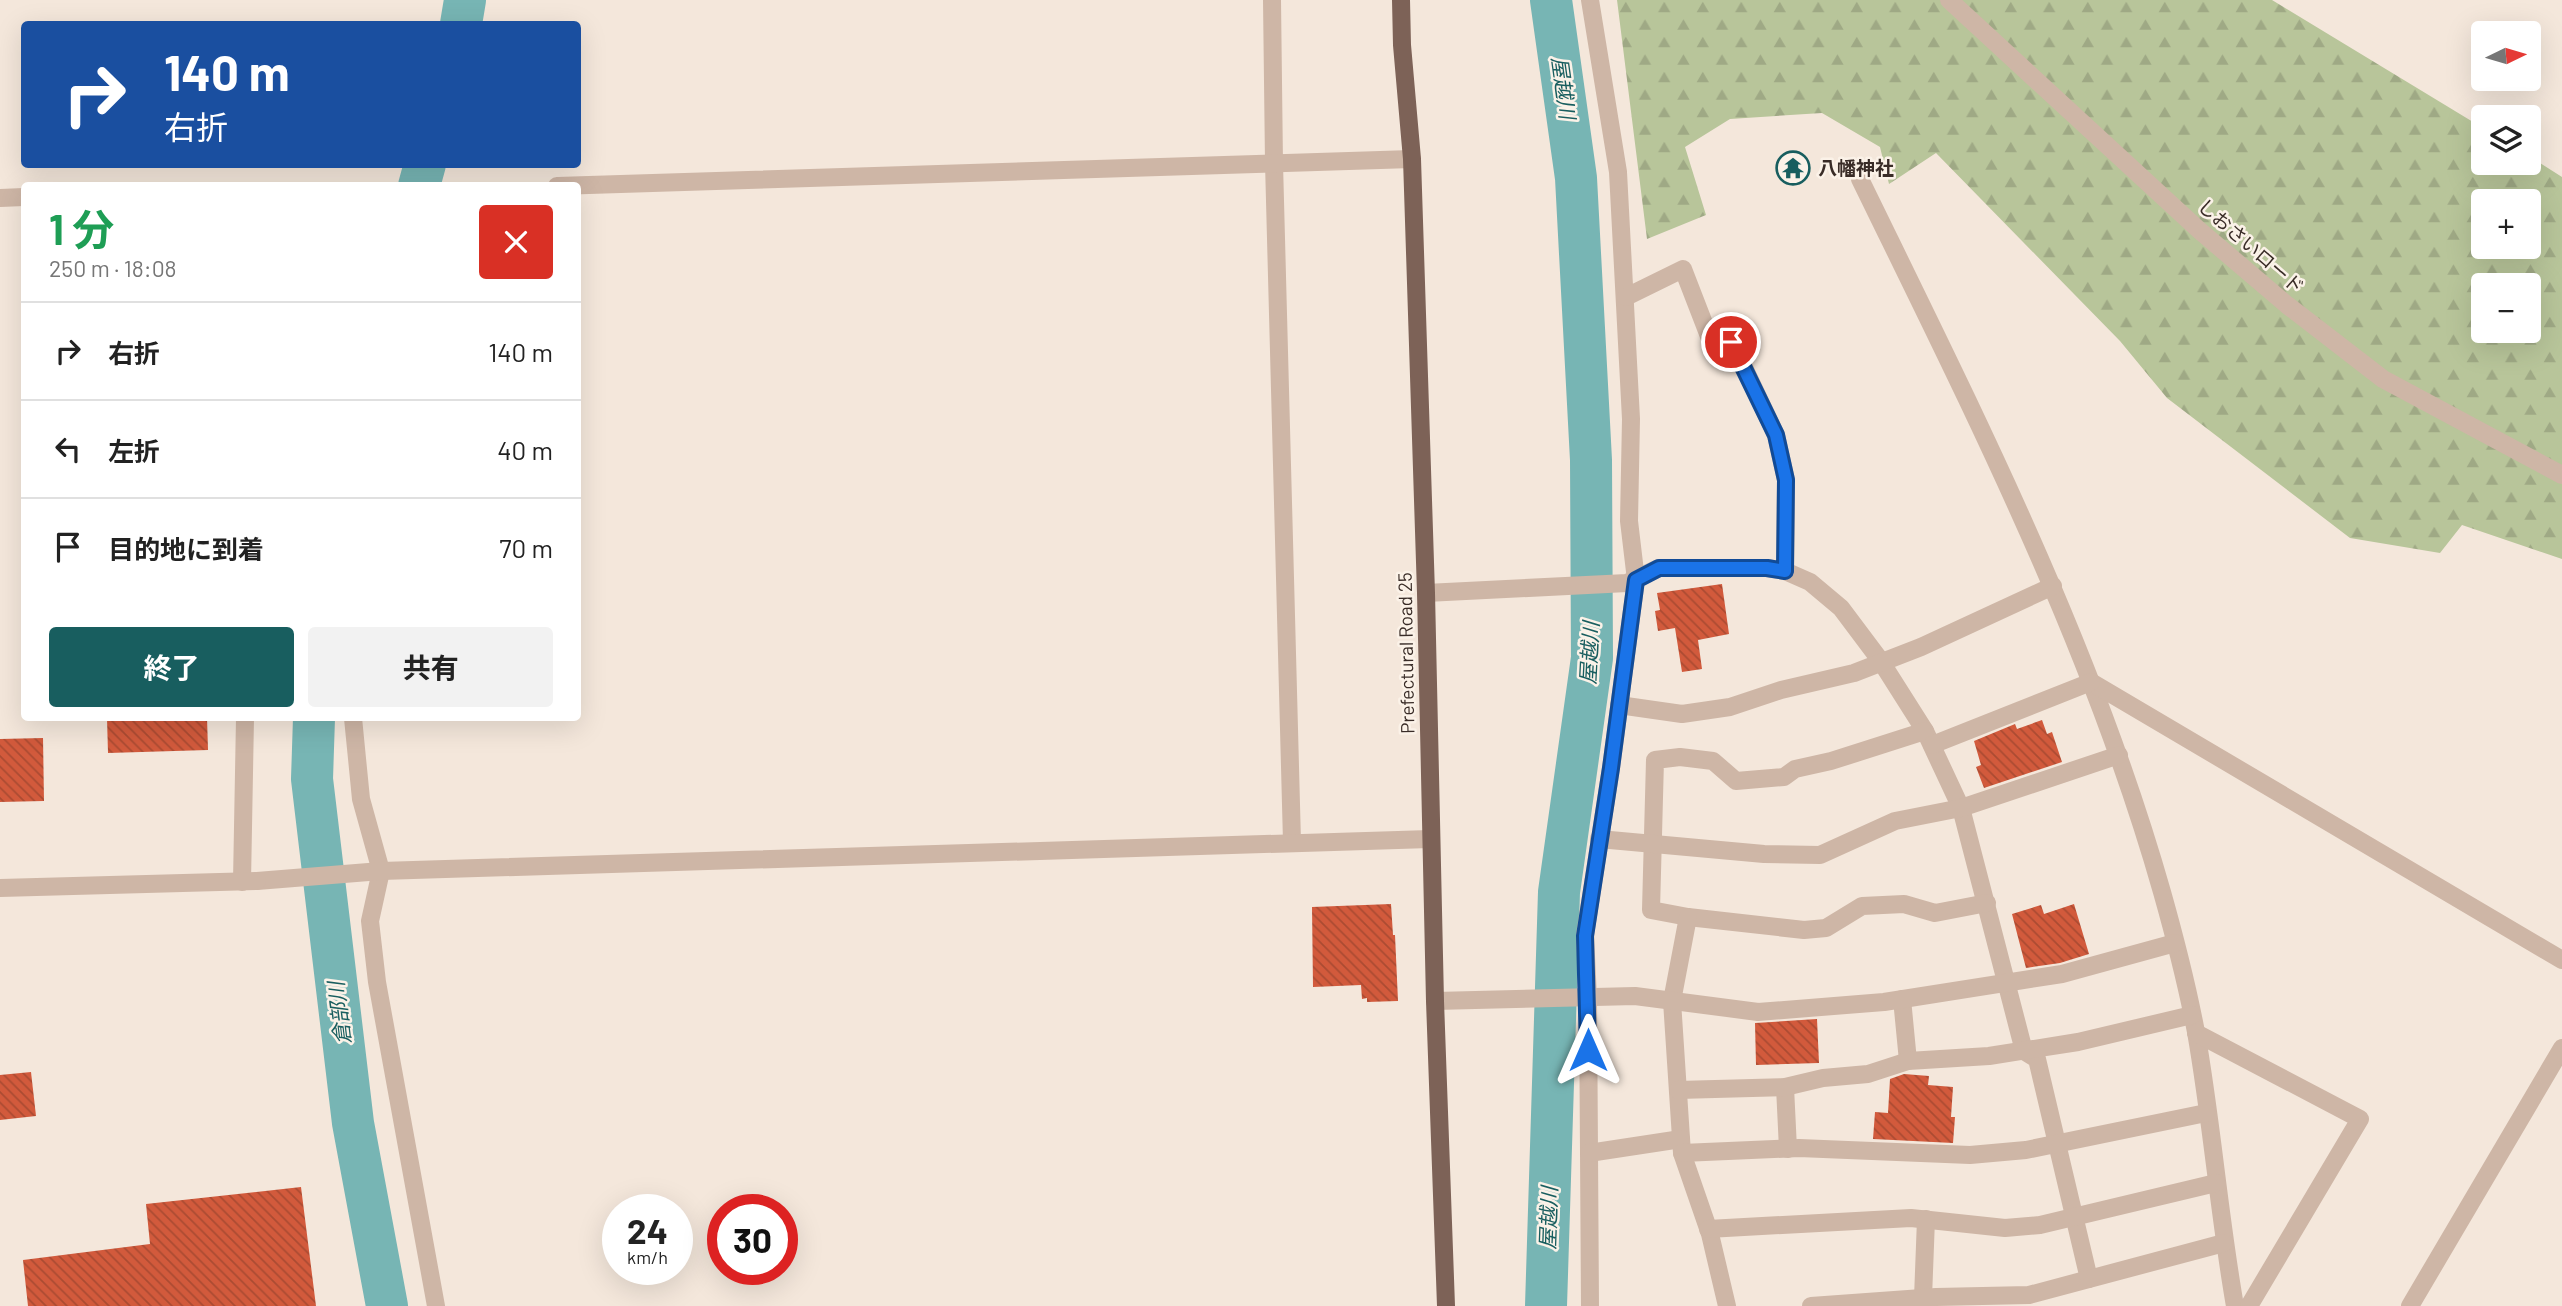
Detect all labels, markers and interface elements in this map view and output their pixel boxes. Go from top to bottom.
north arrow [2471,21,2541,91]
map controls [2471,21,2541,343]
text: 140 m [164,42,290,101]
icon: right [49,49,140,140]
water label: 屋越川 [1548,55,1582,123]
button: layers [2471,105,2541,175]
text: 右折 [164,107,228,145]
temple icon: 八幡神社 [1774,149,1812,187]
place label: 八幡神社 [1818,156,1894,179]
button: + [2471,189,2541,259]
street label: しおさいロード [2194,193,2309,298]
text: 1 分 [49,203,114,253]
button: close [479,205,553,279]
text: 250 m · 18:08 [49,254,177,282]
button: − [2471,273,2541,343]
pin [1701,312,1761,372]
icon: arrive [1712,323,1750,361]
icon: right [49,332,87,370]
text: 140 m [488,336,553,367]
text: 右折 [108,337,160,368]
icon: left [49,430,87,468]
text: 40 m [497,434,553,465]
text: 左折 [108,435,160,466]
icon: arrive [49,528,87,566]
text: 70 m [499,532,553,563]
text: 目的地に到着 [108,533,264,564]
street label: Prefectural Road 25 [1393,572,1418,734]
water label: 屋越川 [1574,619,1603,685]
button: 終了 [49,627,294,707]
button: 共有 [308,627,553,707]
water label: 倉部川 [322,978,355,1046]
position arrow [1551,1013,1625,1087]
water label: 屋越川 [1534,1184,1561,1250]
speed limit sign: 30 [707,1194,798,1285]
text: 24 [627,1209,668,1251]
text: km/h [627,1246,668,1268]

